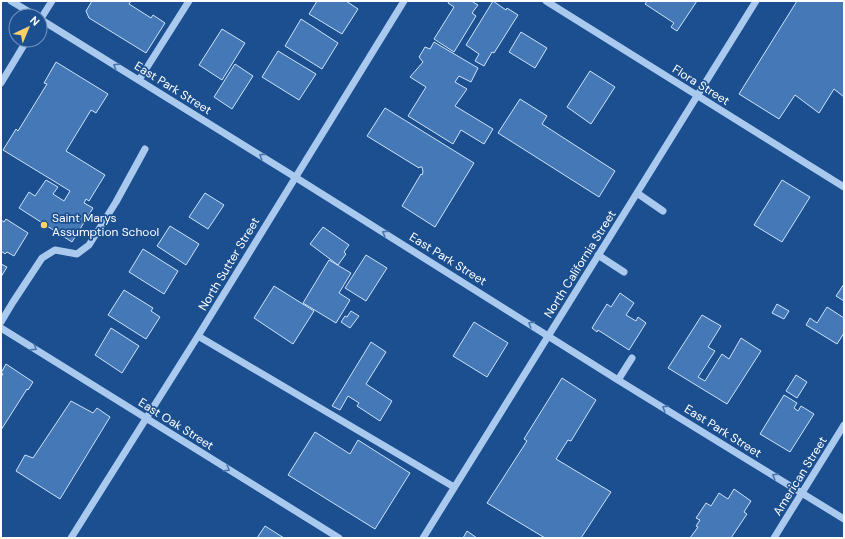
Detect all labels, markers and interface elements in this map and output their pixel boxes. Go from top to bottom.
north arrow [8,8,48,48]
text: N [27,13,43,29]
street label: East Park Street [131,58,215,118]
street label: Flora Street [669,61,733,109]
one-way arrow [113,63,120,71]
one-way arrow [259,154,266,161]
street label: North California Street [540,207,620,321]
place label: Saint Marys Assumption School [52,210,159,240]
street label: North Sutter Street [195,214,263,314]
marker: Saint Marys Assumption School [39,220,49,230]
street label: East Park Street [406,229,490,289]
one-way arrow [382,230,389,238]
one-way arrow [528,321,535,329]
one-way arrow [30,344,37,351]
street label: East Oak Street [135,394,217,454]
street label: East Park Street [681,401,765,461]
one-way arrow [662,405,669,413]
street label: American Street [769,433,831,519]
one-way arrow [223,464,230,471]
one-way arrow [772,474,779,481]

